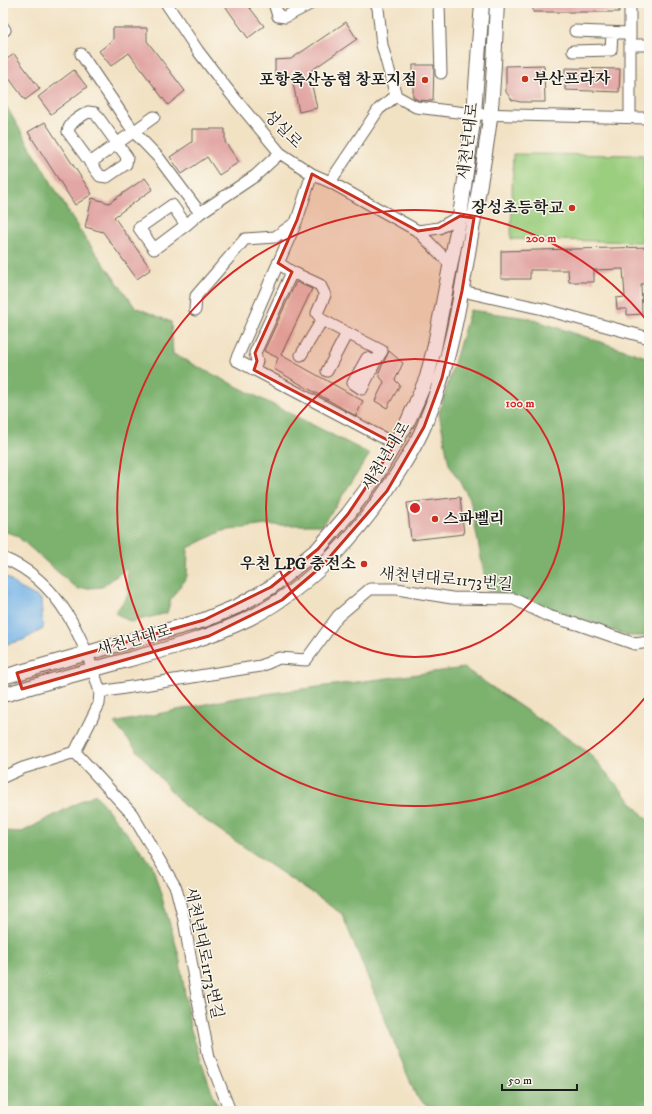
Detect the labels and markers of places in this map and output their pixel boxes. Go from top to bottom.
place label: 부산프라자 [533,69,611,89]
place label: 포항축산농협 창포지점 [259,70,417,90]
marker: 부산프라자 [520,74,530,84]
marker: 포항축산농협 창포지점 [420,75,430,85]
place label: 장성초등학교 [471,198,565,218]
marker: 장성초등학교 [567,203,577,213]
centre of rings [408,501,422,515]
place label: 스파벨리 [443,509,505,529]
marker: 스파벨리 [430,514,440,524]
place label: 우천 LPG 충전소 [240,554,357,574]
marker: 우천 LPG 충전소 [359,559,369,569]

